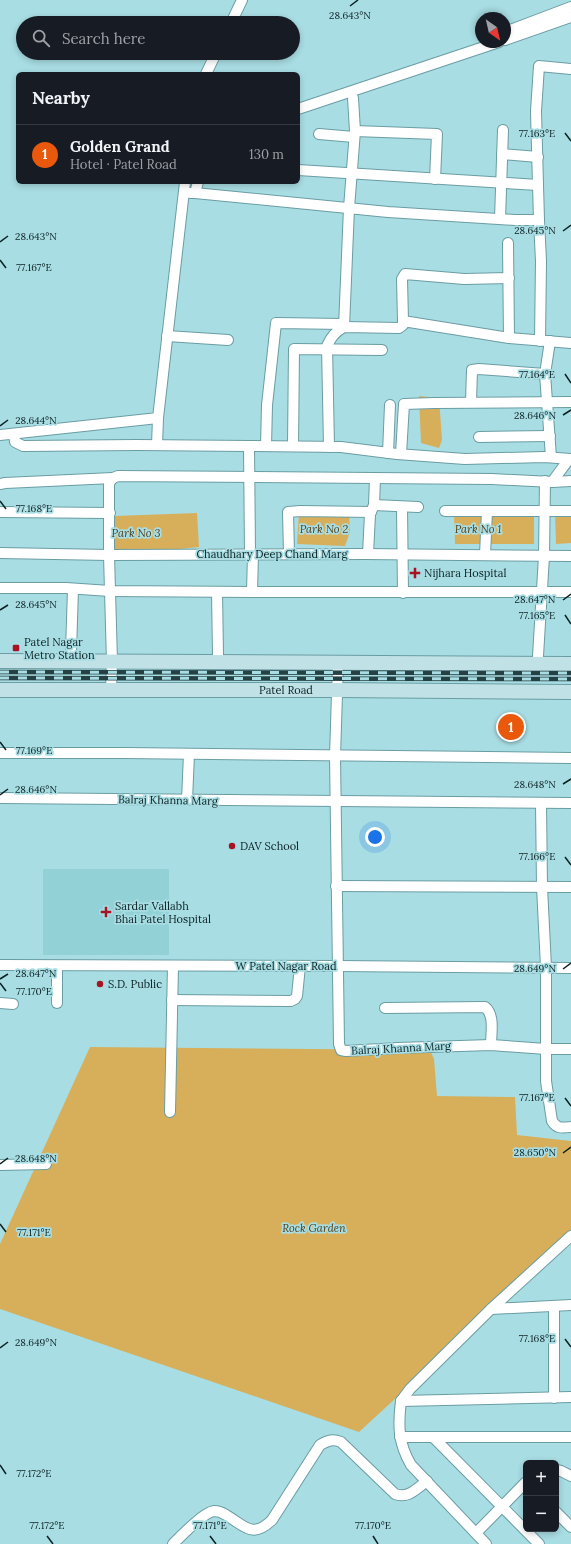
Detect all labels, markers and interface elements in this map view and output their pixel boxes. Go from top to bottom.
text: 28.643°N [329,9,371,22]
north arrow [475,12,511,48]
search box [16,16,300,60]
icon: search [30,27,52,49]
text: Search here [62,29,145,48]
text: Nearby [32,87,90,109]
text: 77.163°E [519,127,555,140]
text: Golden Grand [70,137,170,156]
text: 1 [42,146,48,163]
text: 130 m [249,146,284,163]
text: Hotel · Patel Road [70,156,177,173]
text: 28.645°N [514,224,556,237]
text: 28.643°N [15,230,57,243]
text: 77.167°E [16,261,52,274]
text: 77.164°E [519,368,555,381]
text: 28.646°N [514,409,556,422]
text: 28.644°N [15,414,57,427]
text: 77.168°E [16,502,52,515]
park label: Park No 2 [300,522,348,536]
park label: Park No 1 [455,522,501,536]
park label: Park No 3 [112,526,160,540]
street label: Chaudhary Deep Chand Marg [196,547,348,561]
place label: Nijhara Hospital [424,566,507,580]
marker: Nijhara Hospital [409,567,421,579]
text: 28.647°N [515,593,556,606]
text: 28.645°N [15,598,57,611]
text: 77.165°E [519,609,555,622]
place label: Patel Nagar Metro Station [24,635,95,662]
marker: Patel Nagar Metro Station [11,643,21,653]
street label: Patel Road [259,683,313,697]
pin: 1 [498,712,524,742]
text: 77.169°E [16,744,52,757]
text: 28.648°N [514,778,556,791]
text: 28.646°N [15,783,57,796]
street label: Balraj Khanna Marg [118,792,219,808]
your location [365,827,385,847]
place label: DAV School [240,839,299,853]
marker: DAV School [227,841,237,851]
text: 77.166°E [519,850,555,863]
place label: Sardar Vallabh Bhai Patel Hospital [115,899,211,926]
marker: Sardar Vallabh Bhai Patel Hospital [100,906,112,918]
street label: W Patel Nagar Road [235,959,337,973]
text: 28.649°N [514,962,556,975]
text: 28.647°N [16,967,57,980]
place label: S.D. Public [108,977,162,991]
marker: S.D. Public [95,979,105,989]
text: 77.170°E [16,985,52,998]
street label: Balraj Khanna Marg [351,1038,452,1058]
text: 77.167°E [519,1091,555,1104]
text: 28.650°N [514,1146,557,1159]
text: 28.648°N [15,1152,57,1165]
park label: Rock Garden [282,1221,346,1235]
text: 77.171°E [17,1226,51,1239]
text: 77.168°E [519,1332,555,1345]
text: 28.649°N [15,1336,57,1349]
map controls [523,1460,559,1532]
button: + [523,1460,559,1496]
text: 77.172°E [16,1467,52,1480]
button: − [523,1496,559,1532]
text: 77.172°E [29,1519,65,1532]
text: 77.171°E [193,1519,227,1532]
text: 77.170°E [355,1519,391,1532]

